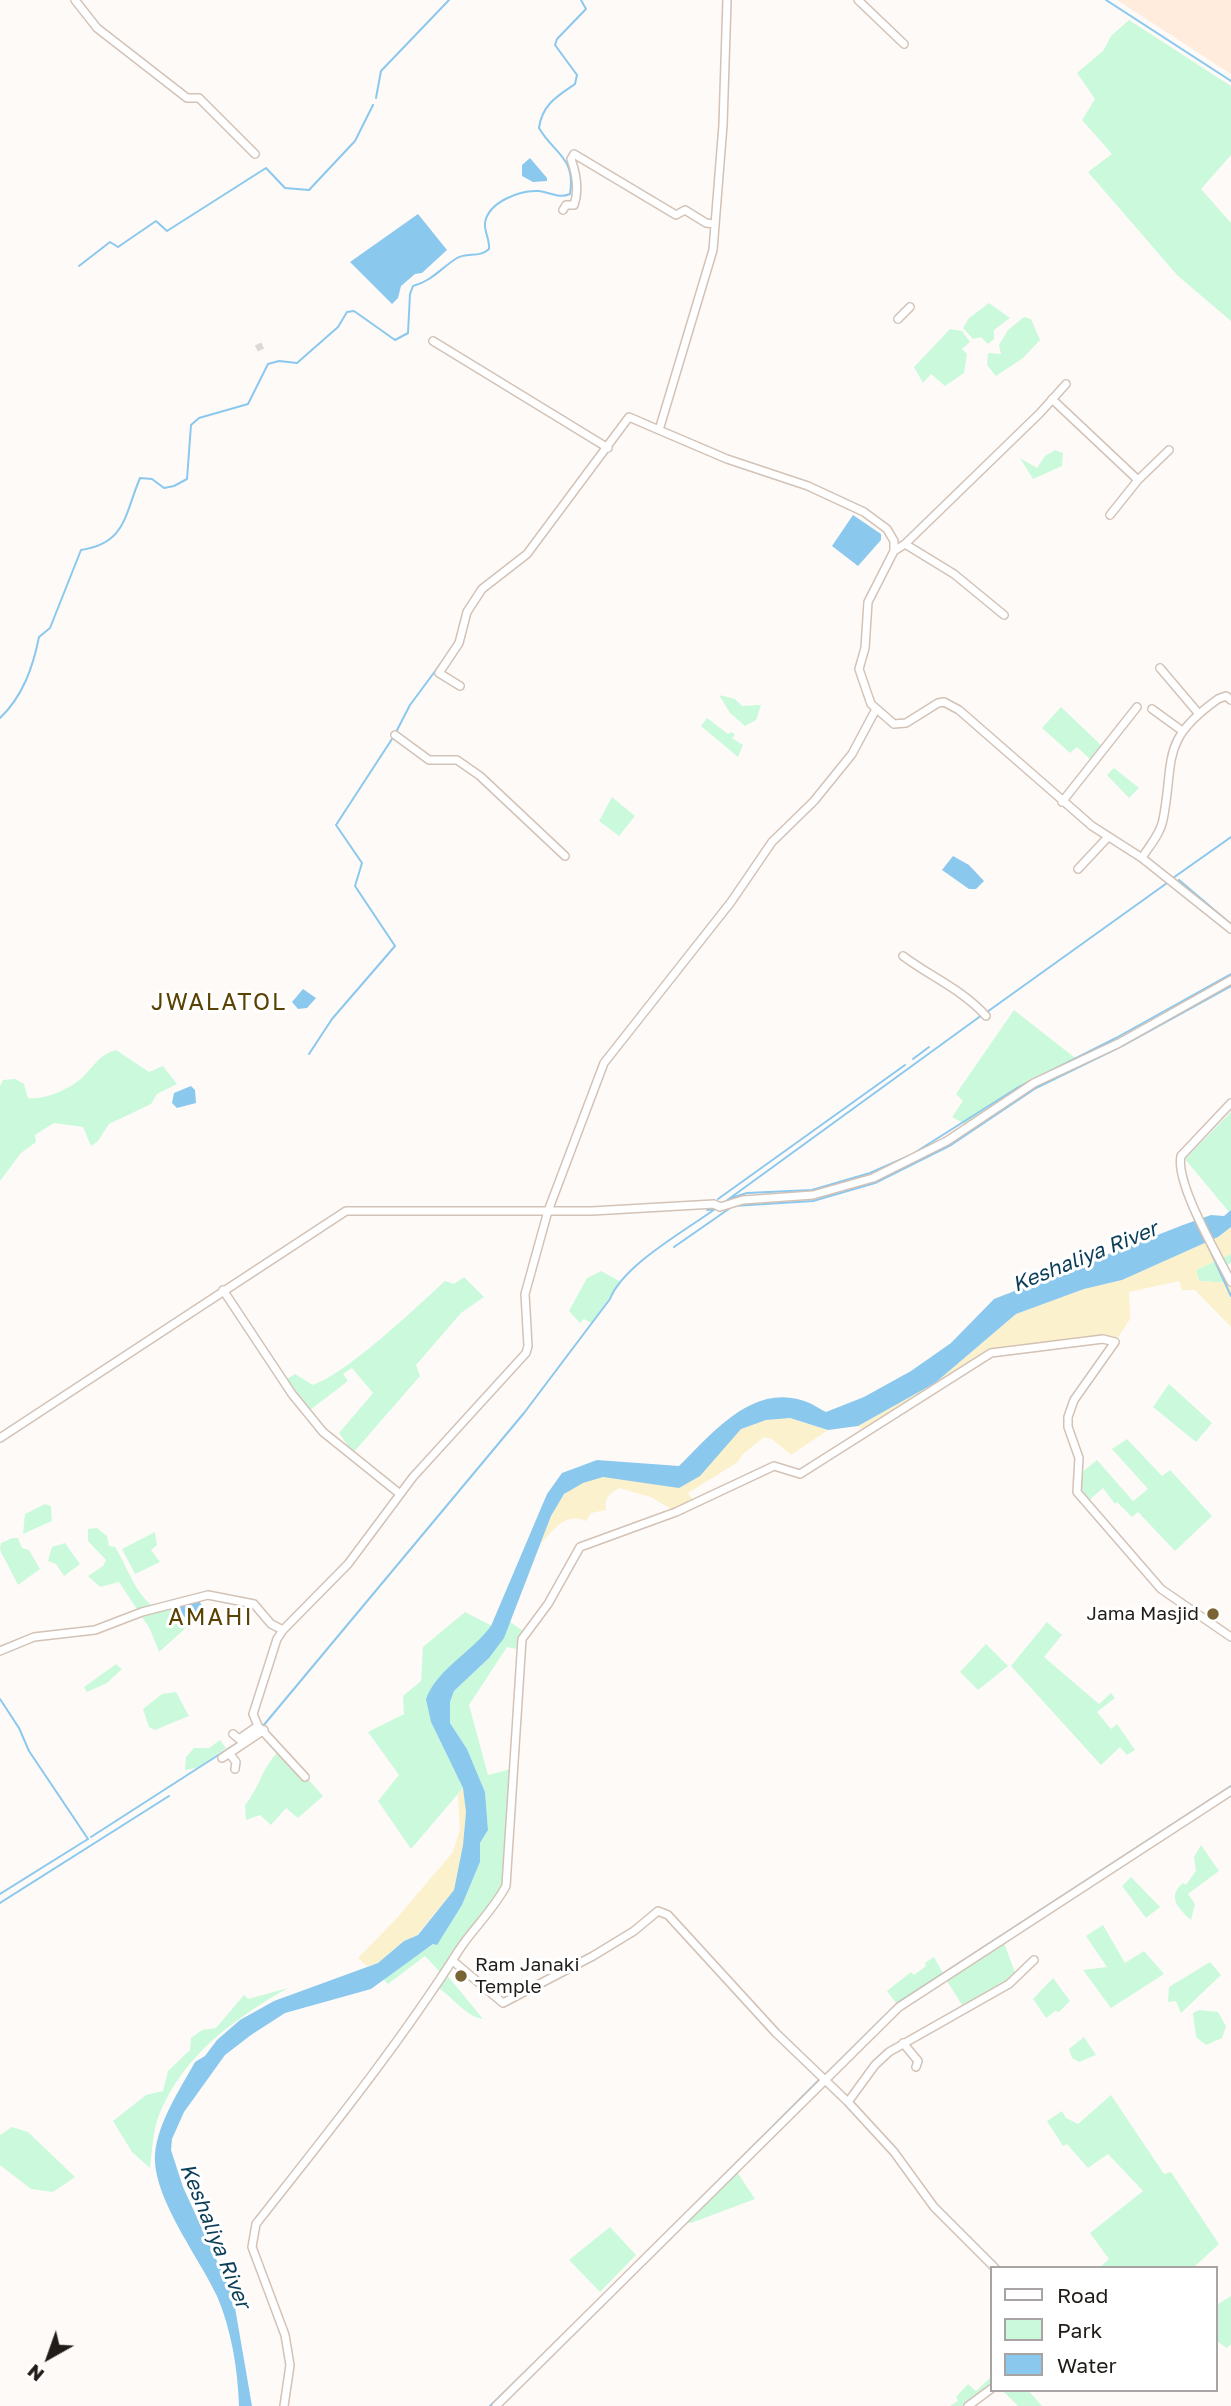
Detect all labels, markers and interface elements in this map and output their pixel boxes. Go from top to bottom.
district label: JWALATOL [152,989,286,1017]
water label: Keshaliya River [1009,1216,1161,1298]
place label: Jama Masjid [1086,1603,1199,1625]
district label: AMAHI [169,1604,253,1632]
marker: Jama Masjid [1205,1606,1221,1622]
place label: Ram Janaki Temple [475,1954,580,1998]
marker: Ram Janaki Temple [453,1968,469,1984]
water label: Keshaliya River [174,2160,256,2312]
legend [990,2266,1217,2392]
text: Road [1057,2282,1108,2308]
text: Park [1057,2317,1102,2343]
north arrow [14,2322,84,2392]
text: Water [1057,2352,1117,2378]
text: N [22,2360,48,2387]

